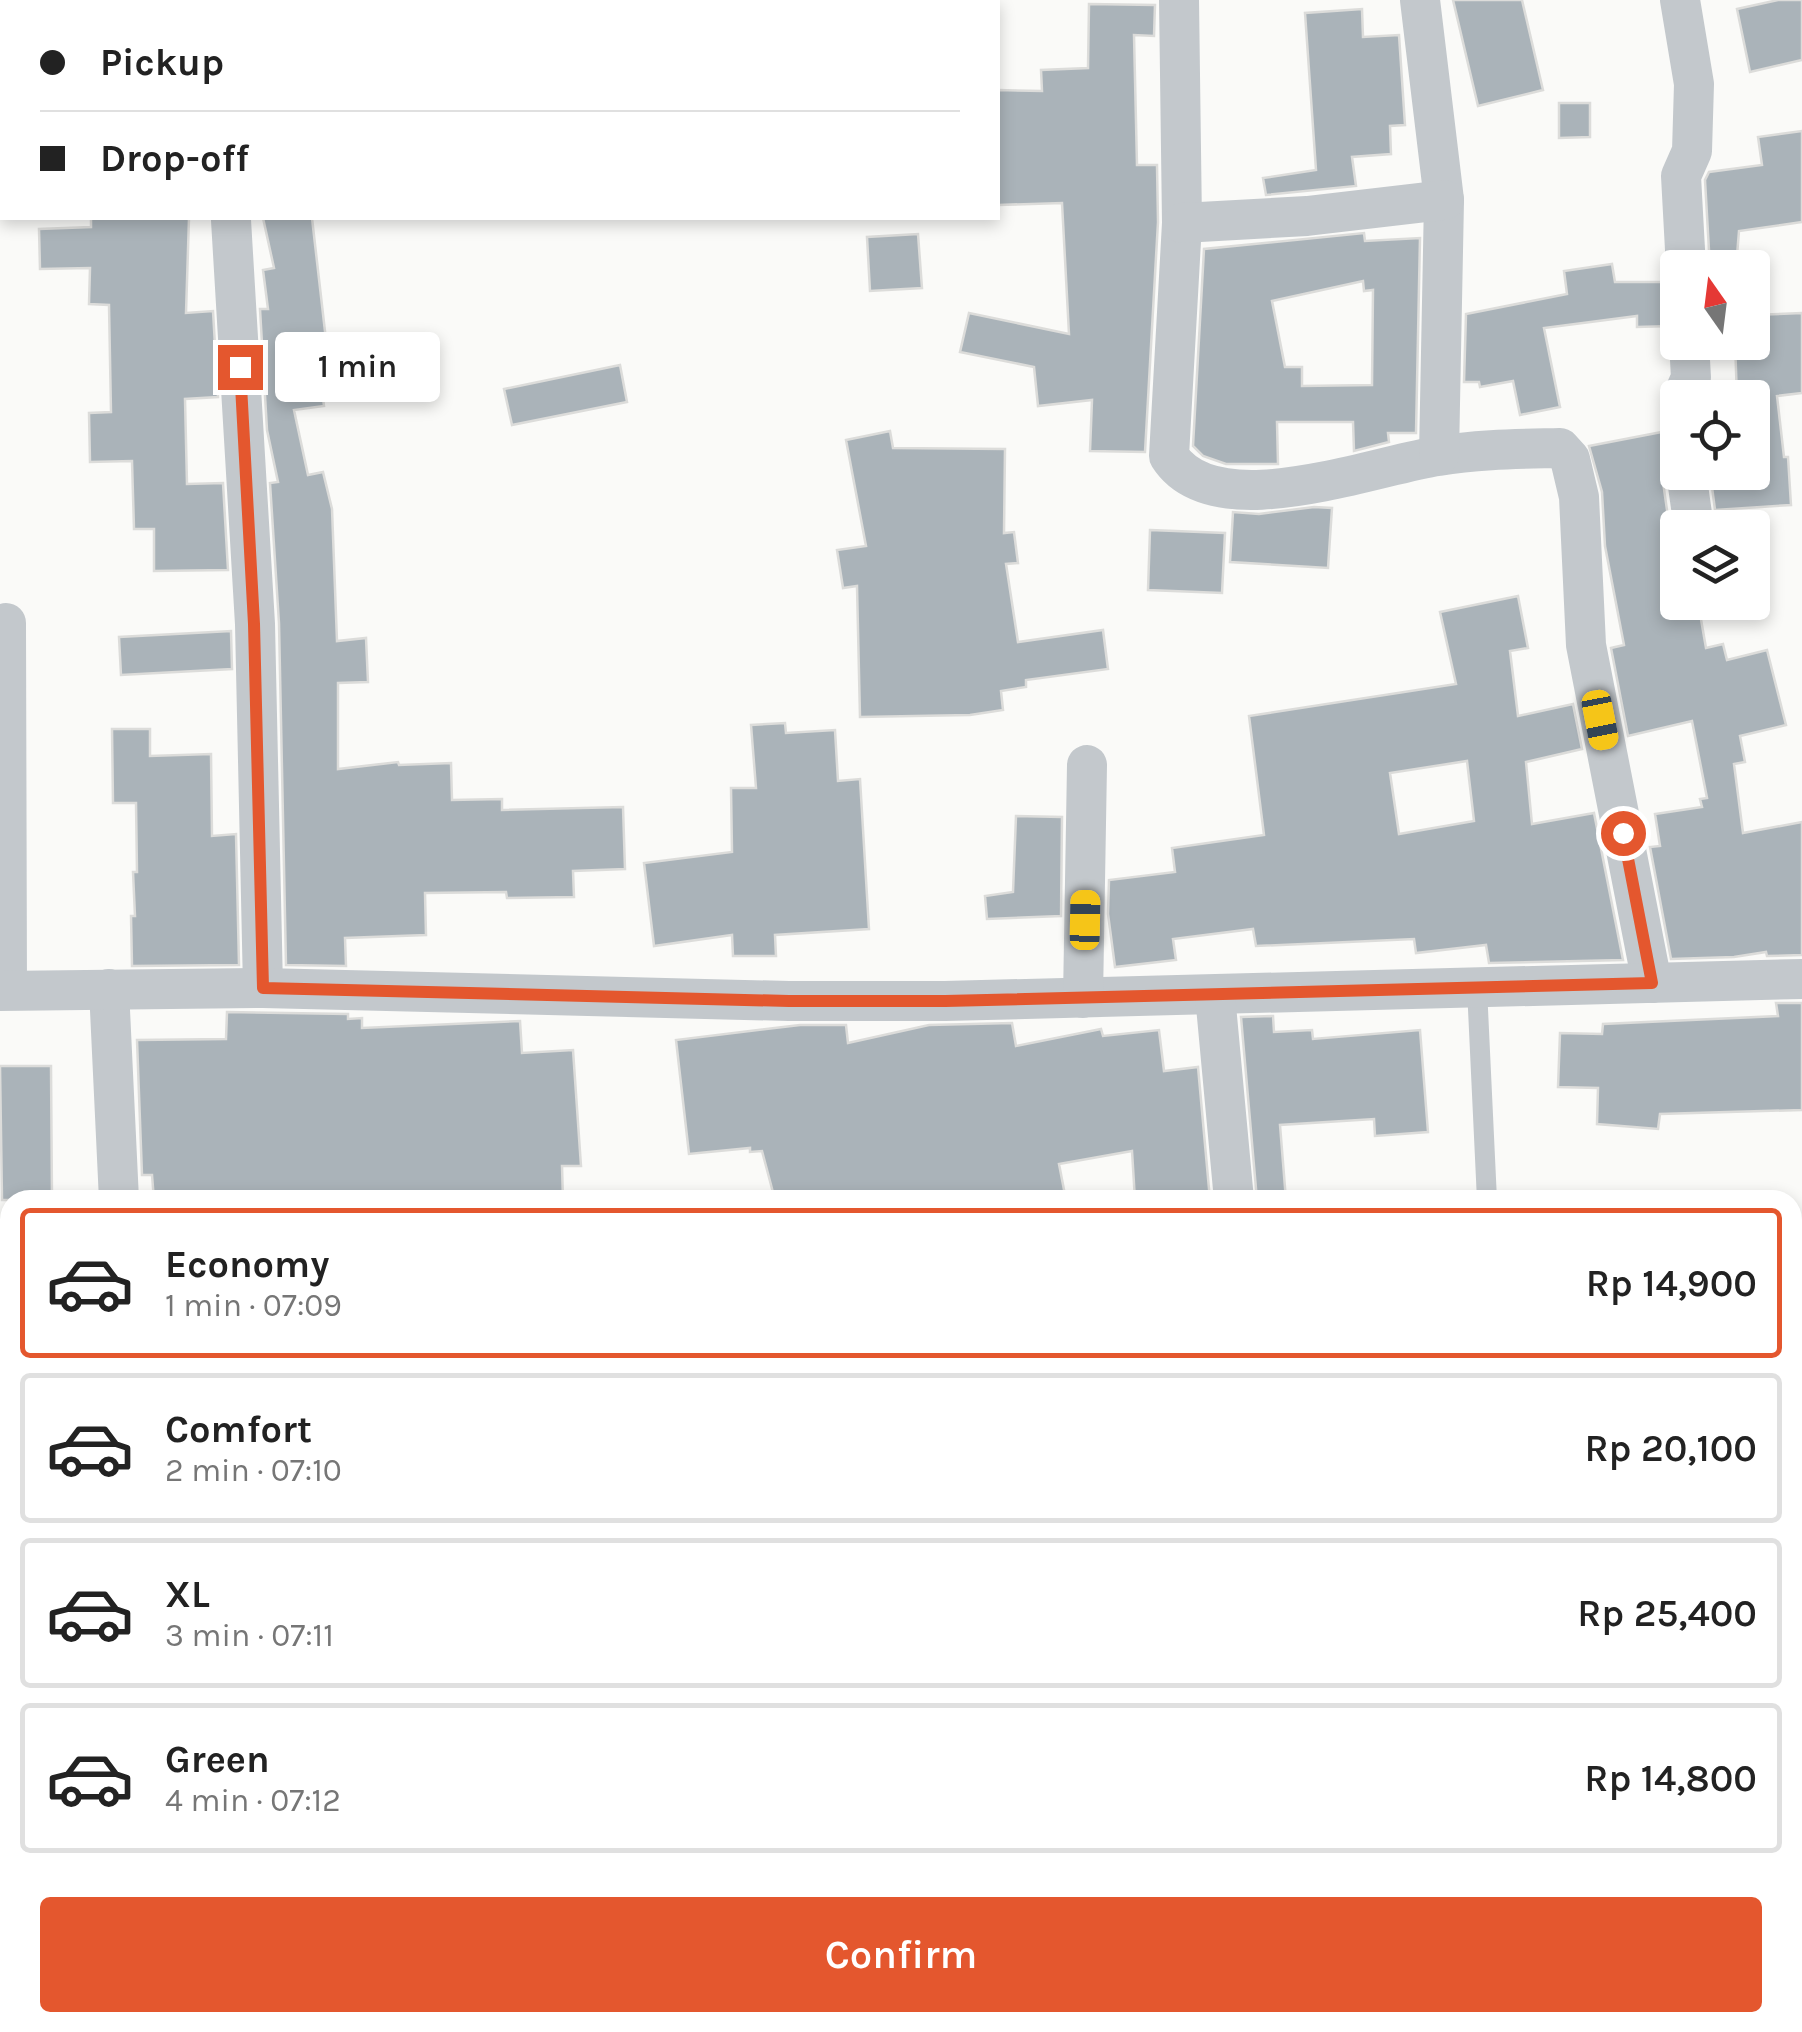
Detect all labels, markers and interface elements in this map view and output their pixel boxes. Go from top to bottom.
text: Pickup [100,40,224,85]
text: Drop-off [100,136,249,181]
north arrow [1660,250,1770,360]
map controls [1660,250,1770,620]
callout: 1 min [275,332,440,402]
route end [218,345,263,390]
text: 1 min [318,348,397,385]
button: locate [1660,380,1770,490]
button: layers [1660,510,1770,620]
car [1580,688,1620,752]
route start [1601,811,1646,856]
car [1069,890,1101,950]
icon: car [45,1238,135,1328]
text: Economy [165,1242,329,1287]
text: Rp 14,900 [1586,1261,1757,1306]
text: 1 min · 07:09 [165,1287,342,1324]
icon: car [45,1403,135,1493]
text: Comfort [165,1407,312,1452]
text: Rp 20,100 [1584,1426,1757,1471]
text: 2 min · 07:10 [165,1452,342,1489]
icon: car [45,1568,135,1658]
text: XL [165,1572,210,1617]
text: Rp 25,400 [1577,1591,1757,1636]
text: 3 min · 07:11 [165,1617,334,1654]
icon: car [45,1733,135,1823]
text: Green [165,1737,270,1782]
text: Rp 14,800 [1584,1756,1757,1801]
text: 4 min · 07:12 [165,1782,341,1819]
button: Confirm [40,1897,1762,2012]

